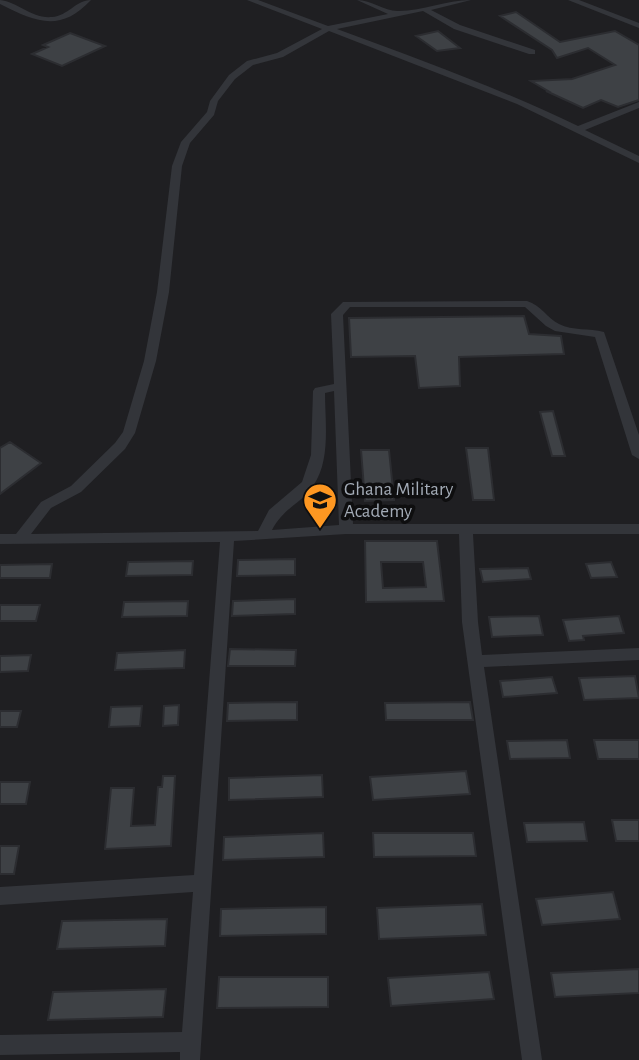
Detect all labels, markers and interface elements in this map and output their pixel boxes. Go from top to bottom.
place label: Ghana Military Academy [344,480,453,521]
school or university icon: Ghana Military Academy [301,481,339,530]

